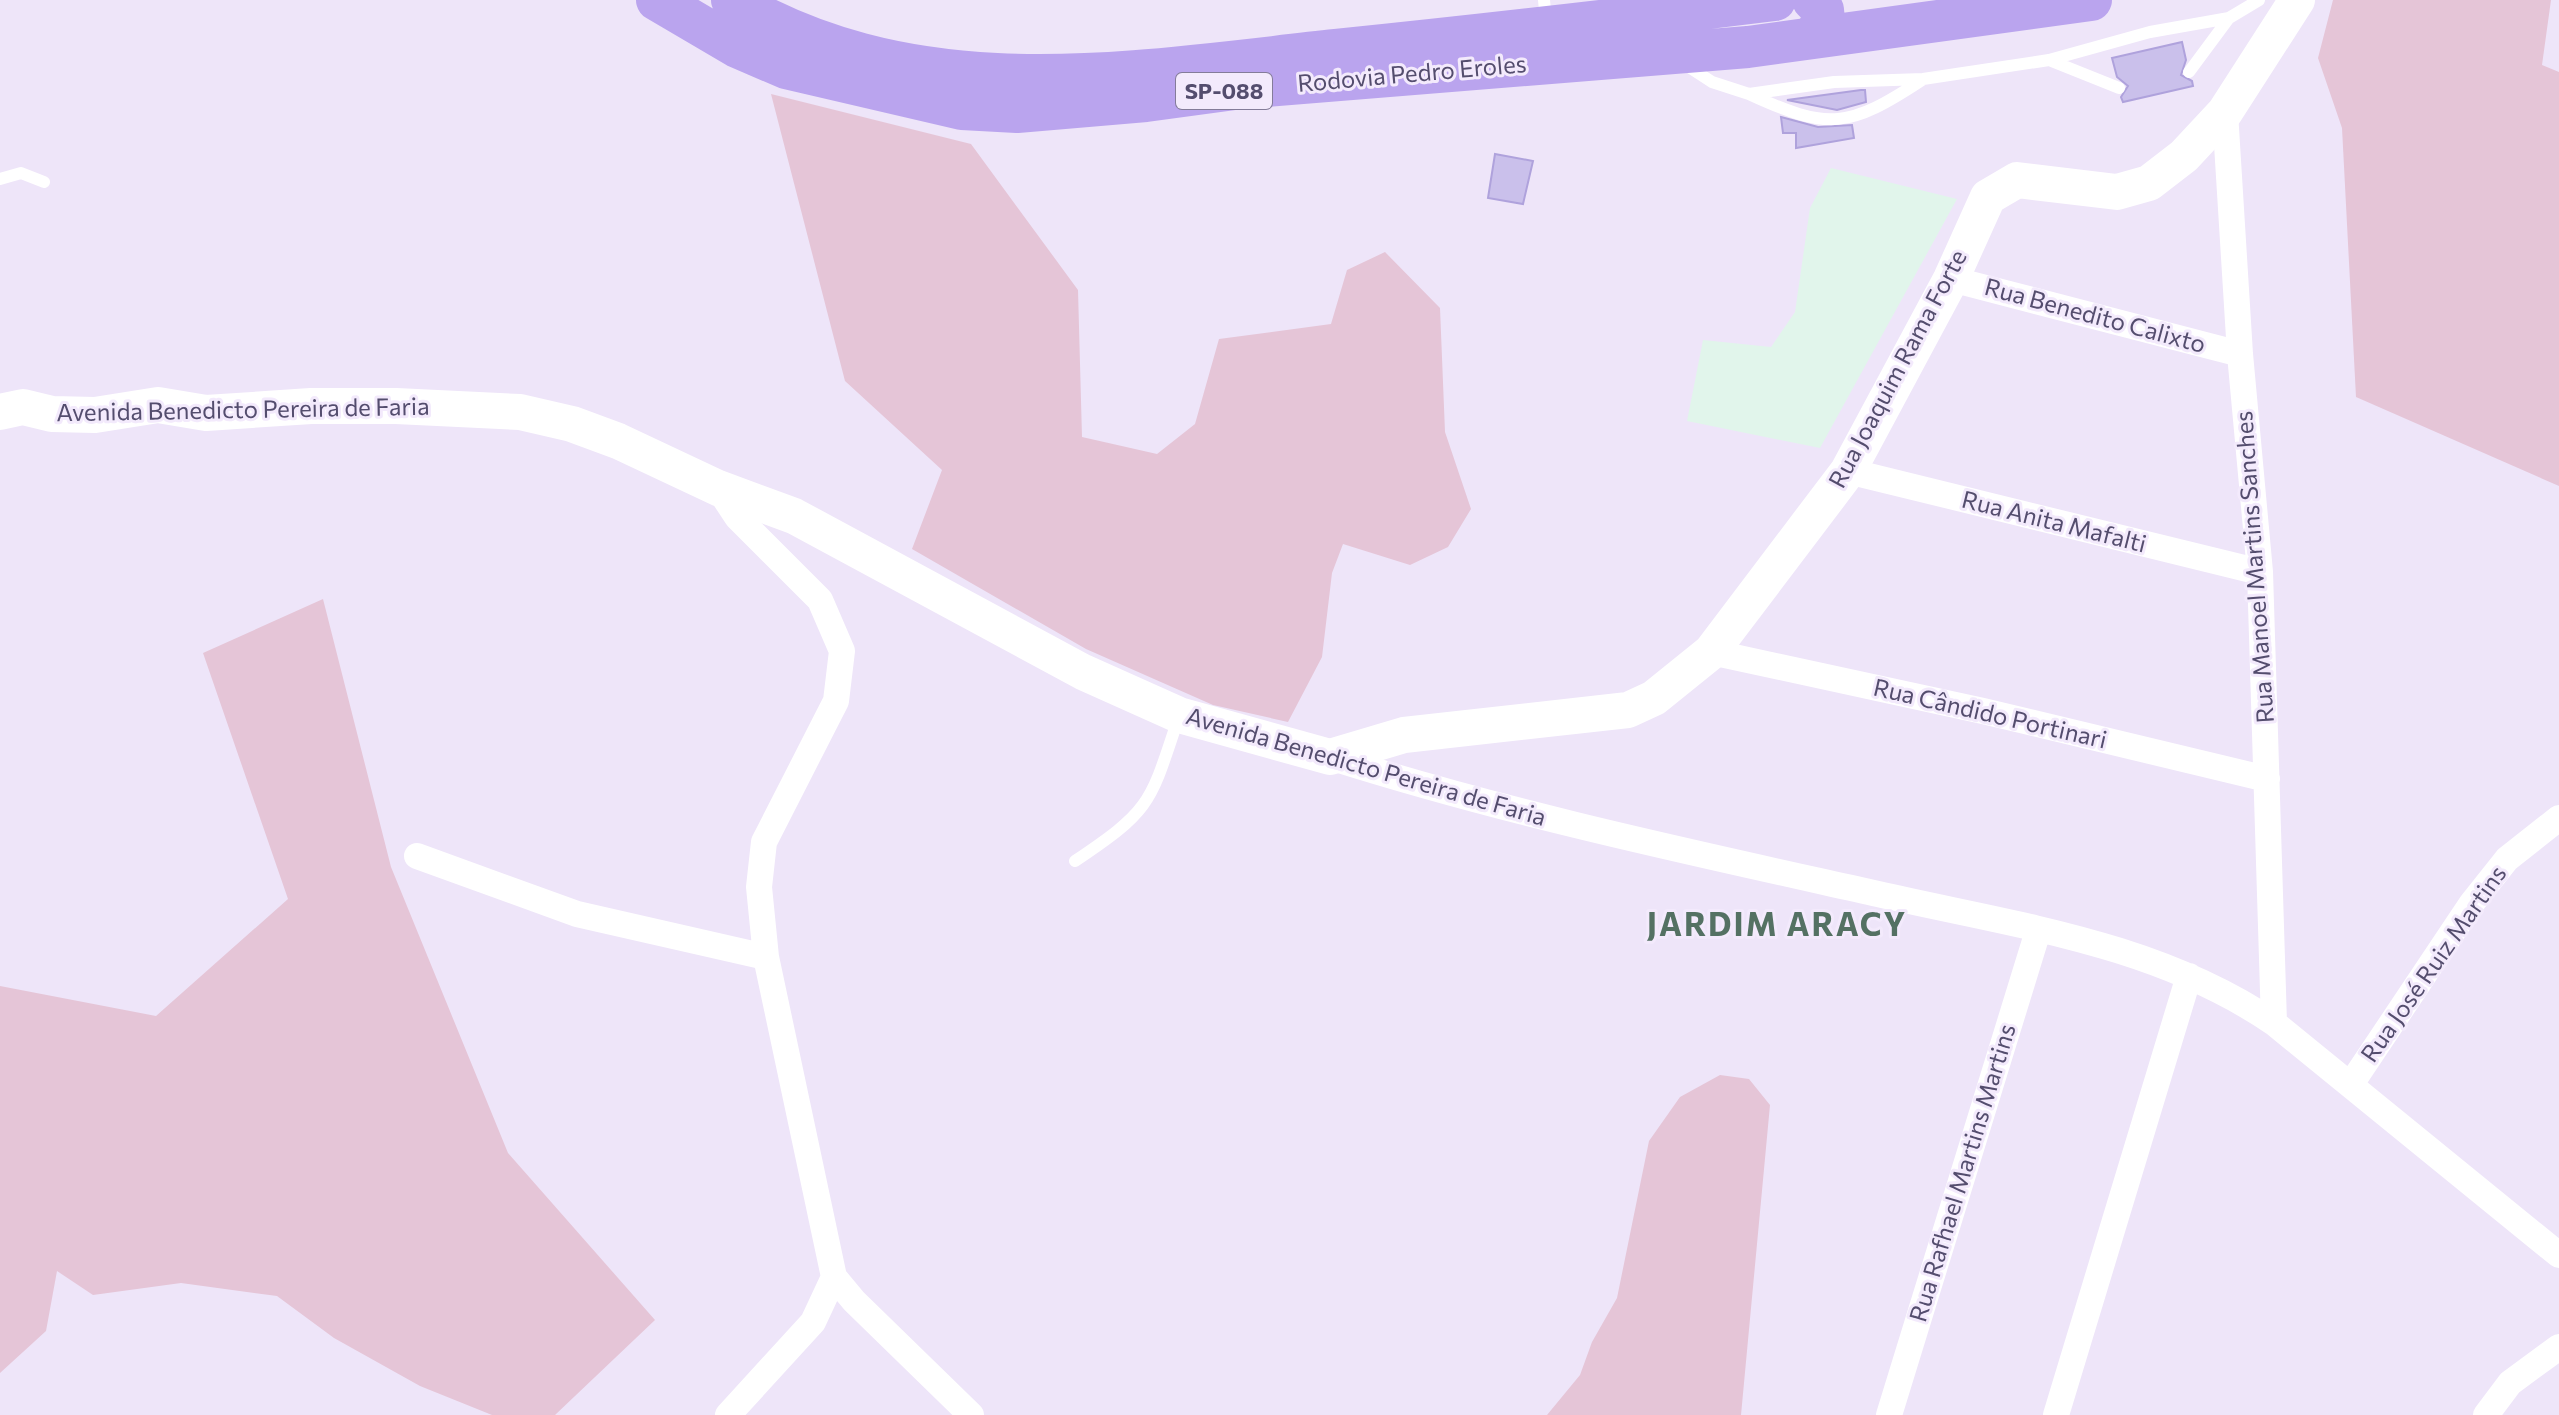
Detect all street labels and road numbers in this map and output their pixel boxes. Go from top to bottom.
street label: Rodovia Pedro Eroles [1296,48,1528,97]
road number: SP-088 [1176,73,1272,109]
street label: Rua Joaquim Rama Forte [1822,244,1972,492]
street label: Rua Benedito Calixto [1982,271,2209,358]
street label: Avenida Benedicto Pereira de Faria [56,391,430,426]
street label: Rua Manoel Martins Sanches [2228,410,2279,724]
street label: Rua Anita Mafalti [1959,484,2150,557]
street label: Rua Cândido Portinari [1871,672,2110,754]
street label: Avenida Benedicto Pereira de Faria [1183,700,1550,831]
street label: Rua José Ruiz Martins [2354,859,2512,1067]
street label: Rua Rafhael Martins Martins [1902,1020,2021,1325]

